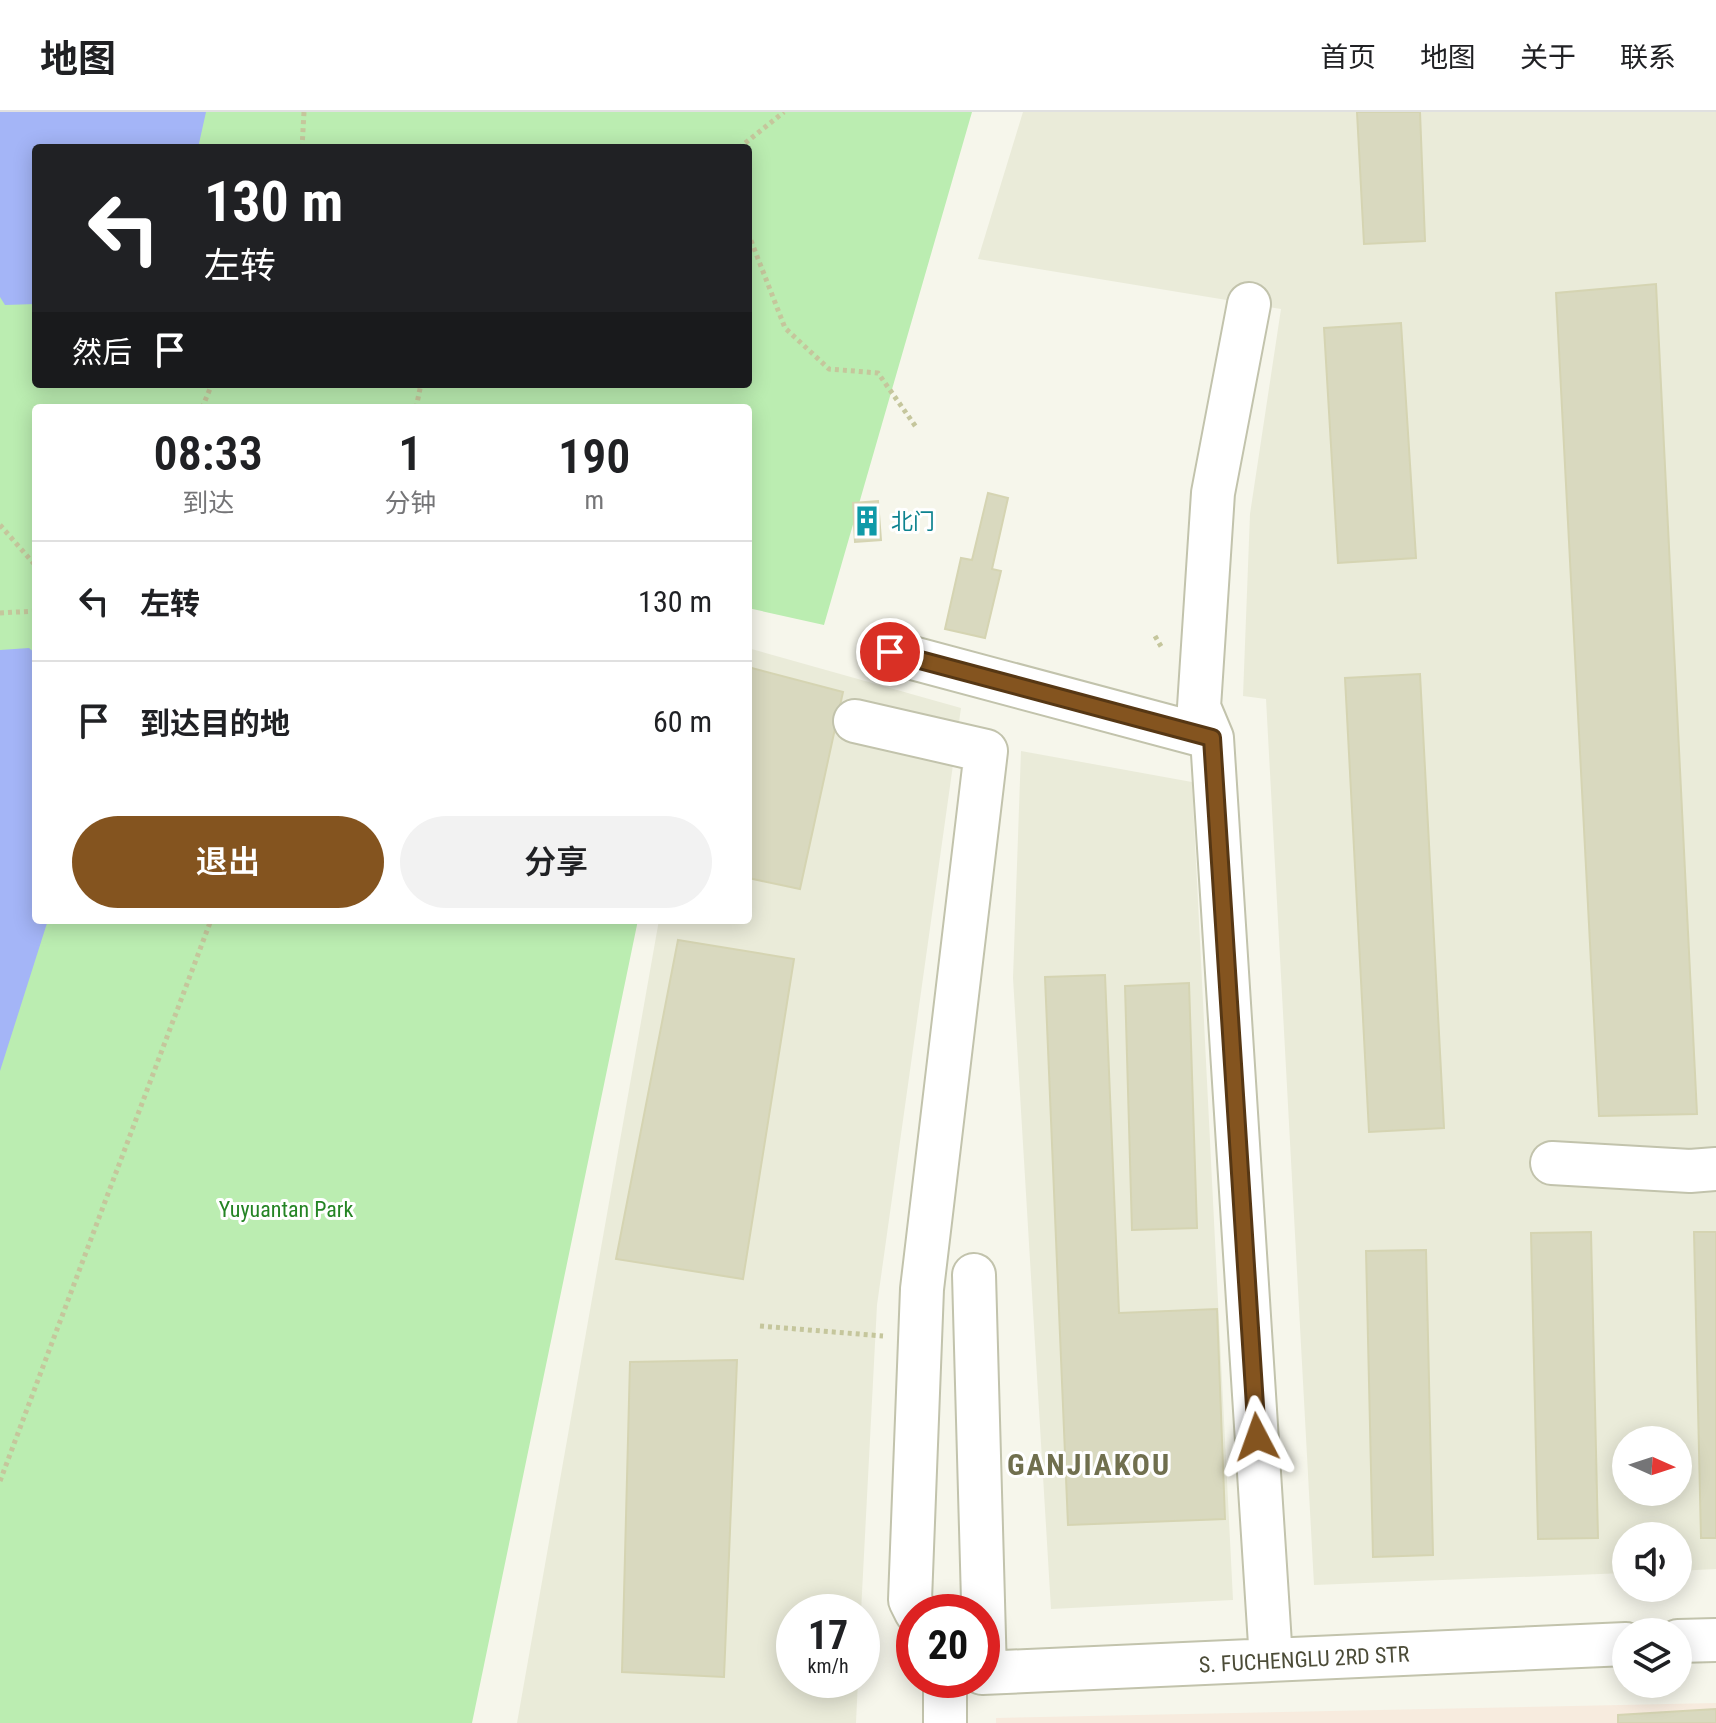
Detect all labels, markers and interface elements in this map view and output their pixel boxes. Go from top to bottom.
text: 地图 [40,37,116,81]
text: 首页 [1320,41,1376,74]
text: 地图 [1420,41,1476,74]
text: 关于 [1520,41,1576,74]
text: 联系 [1620,41,1676,74]
text: 130 m [204,169,343,235]
icon: left [72,176,176,280]
text: 左转 [204,245,276,287]
icon: arrive [148,328,192,372]
text: 然后 [72,335,132,370]
text: 08:33 [154,425,263,482]
text: 1 [398,425,422,482]
text: 190 [558,428,630,485]
text: m [584,485,604,515]
text: 到达 [182,488,234,518]
text: 分钟 [384,488,436,518]
building icon: 北门 [850,504,884,538]
place label: 北门 [891,509,935,534]
icon: left [72,579,116,623]
text: 130 m [638,584,712,619]
text: 左转 [140,586,200,621]
pin [856,618,924,686]
icon: arrive [868,630,912,674]
icon: arrive [72,699,116,743]
text: 60 m [653,704,712,739]
text: 到达目的地 [140,706,290,741]
button: 退出 [72,816,384,908]
button: 分享 [400,816,712,908]
park label: Yuyuantan Park [219,1197,353,1222]
position arrow [1215,1395,1299,1479]
north arrow [1612,1426,1692,1506]
map controls [1612,1426,1692,1698]
district label: GANJIAKOU [1007,1447,1171,1482]
button: sound [1612,1522,1692,1602]
speed limit sign: 20 [896,1594,1000,1698]
text: 17 [808,1612,848,1659]
button: layers [1612,1618,1692,1698]
street label: S. FUCHENGLU 2RD STR [1198,1641,1410,1677]
text: km/h [807,1654,849,1678]

